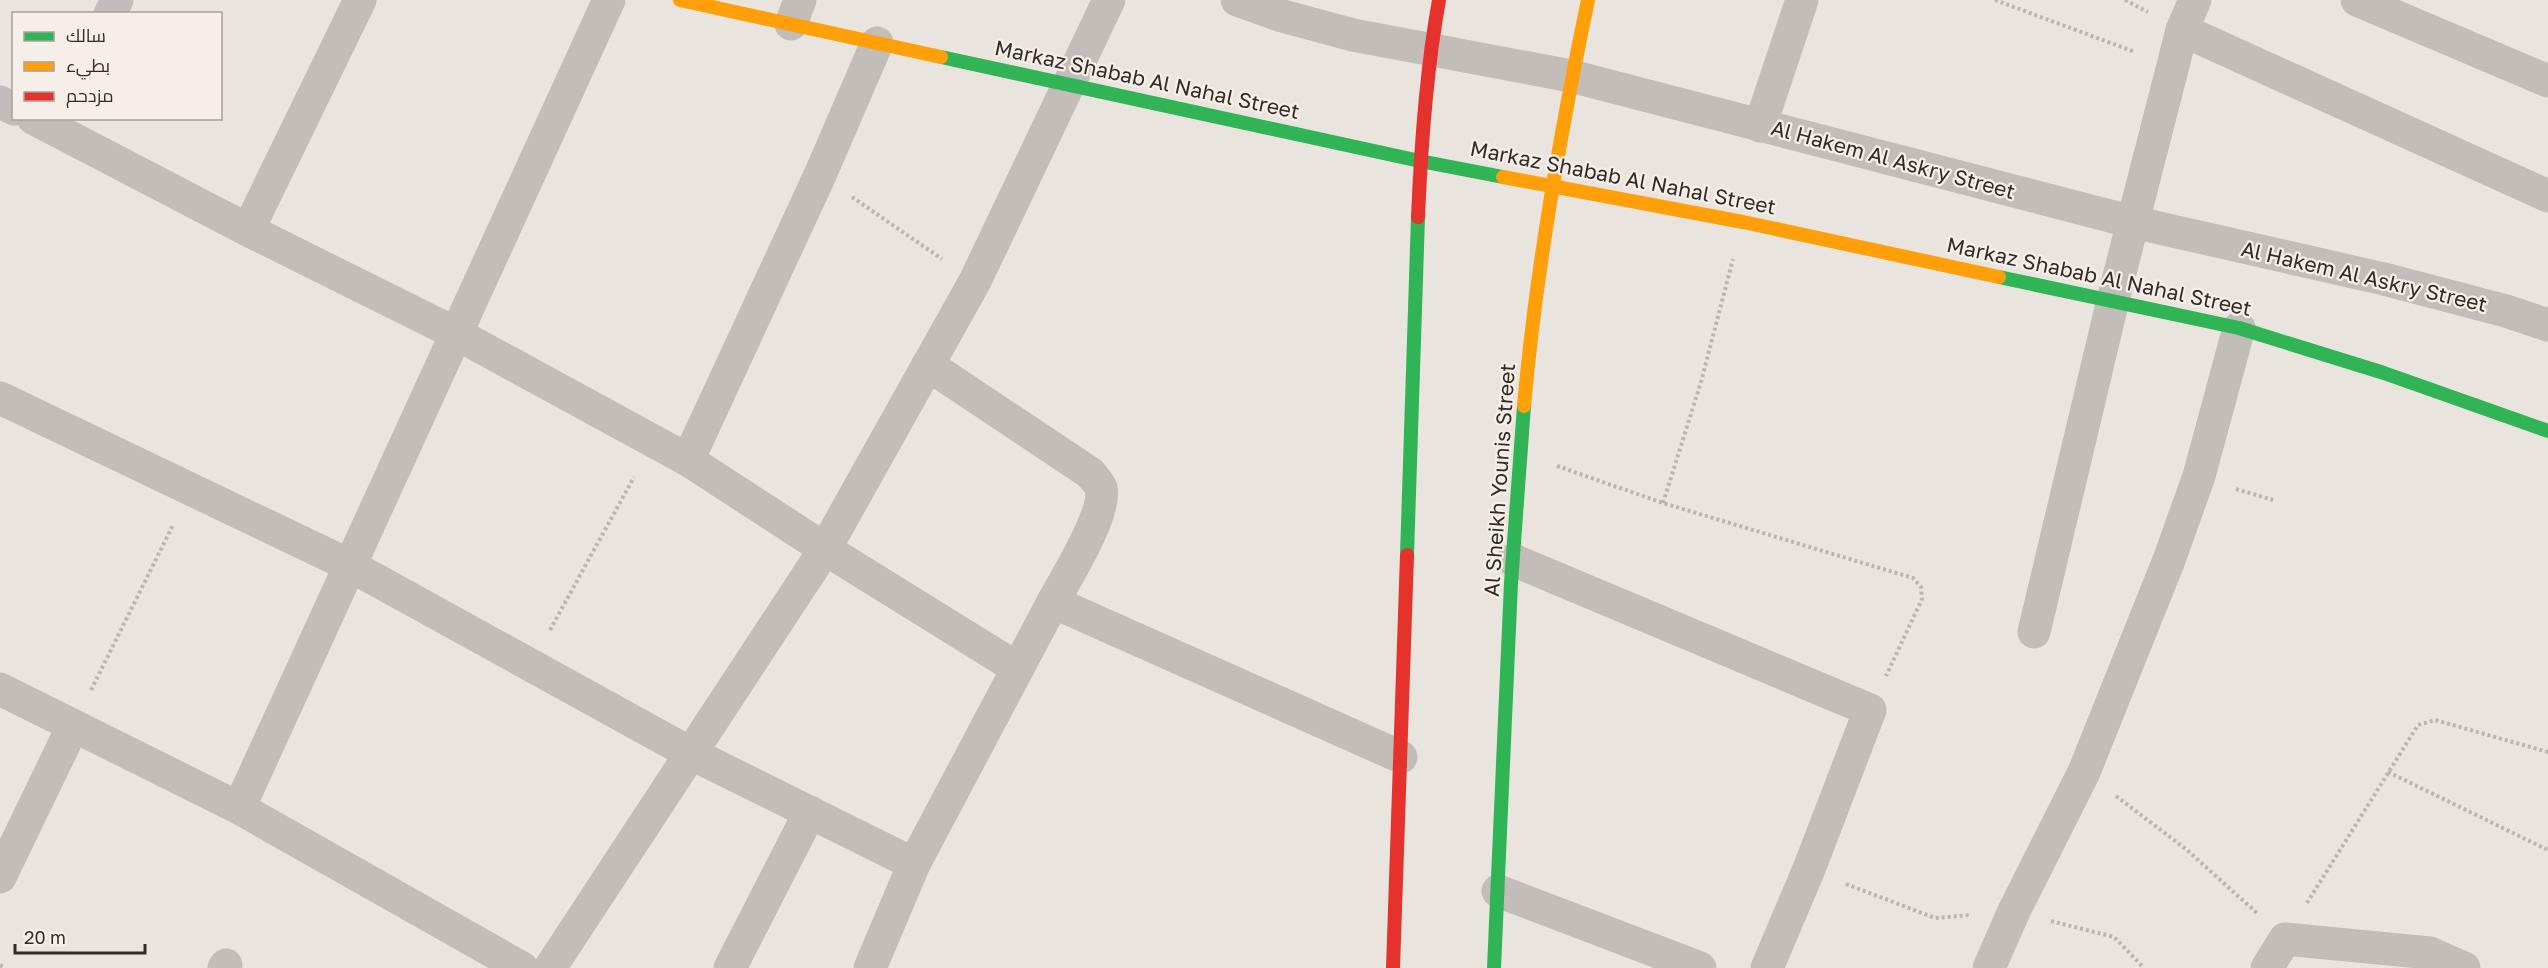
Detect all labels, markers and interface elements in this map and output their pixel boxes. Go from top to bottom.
legend [12,12,222,120]
text: سالك [66,24,106,46]
street label: Markaz Shabab Al Nahal Street [992,34,1302,124]
text: بطيء [66,54,110,80]
text: مزدحم [66,84,114,108]
street label: Al Hakem Al Askry Street [1768,114,2018,204]
street label: Markaz Shabab Al Nahal Street [1468,135,1778,219]
street label: Markaz Shabab Al Nahal Street [1944,231,2254,321]
street label: Al Hakem Al Askry Street [2239,235,2490,317]
street label: Al Sheikh Younis Street [1478,362,1520,598]
scale bar [15,917,146,955]
text: 20 m [24,926,66,948]

